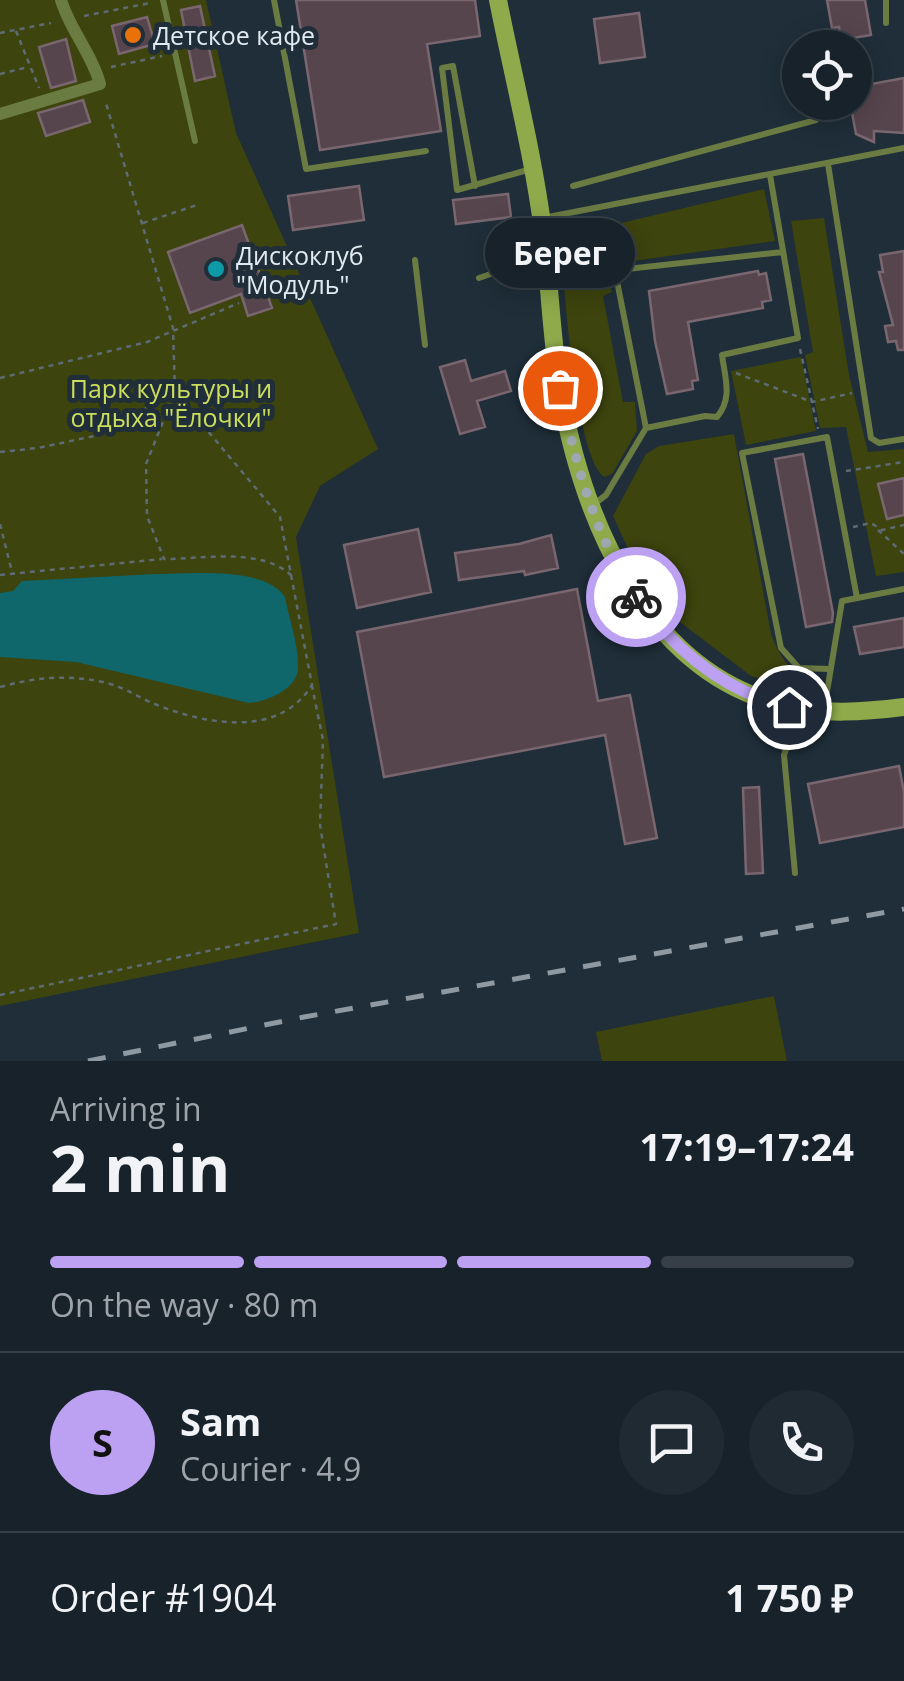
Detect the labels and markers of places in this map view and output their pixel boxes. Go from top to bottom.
place label: Детское кафе [153,18,315,52]
marker: Детское кафе [122,24,144,46]
callout: Берег [485,218,635,288]
place label: Дискоклуб "Модуль" [236,238,364,301]
marker: Дискоклуб "Модуль" [205,258,227,280]
pin [518,346,603,431]
pin [747,665,832,750]

